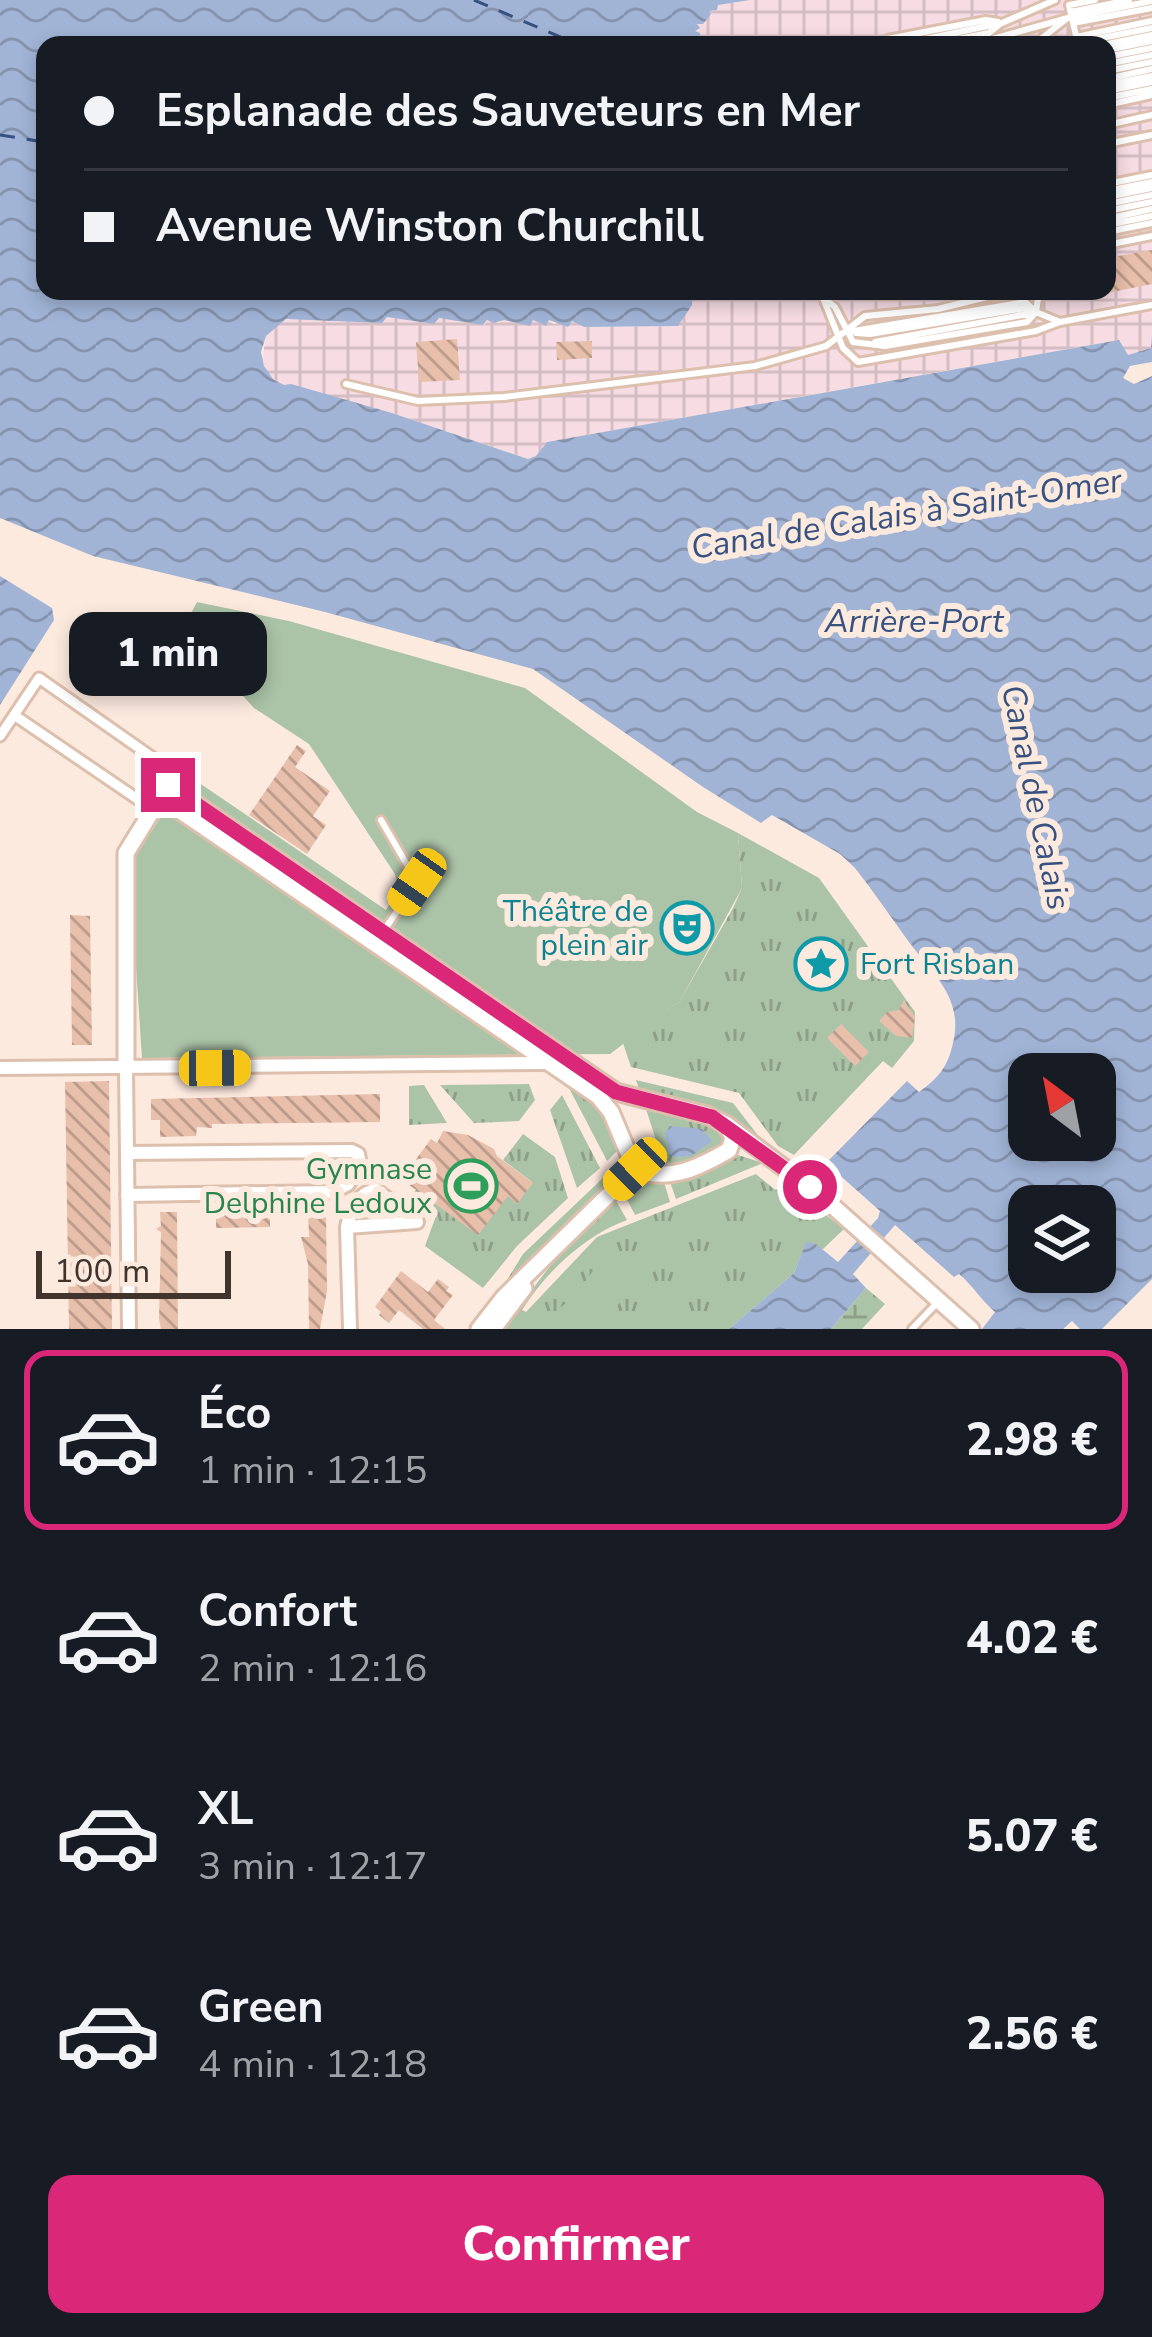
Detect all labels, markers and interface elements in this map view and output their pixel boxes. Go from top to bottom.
text: Esplanade des Sauveteurs en Mer [156,81,860,142]
text: Avenue Winston Churchill [156,196,704,257]
water label: Canal de Calais à Saint-Omer [688,458,1126,571]
water label: Arrière-Port [823,599,1005,644]
callout: 1 min [69,611,267,695]
text: 1 min [117,627,219,680]
water label: Canal de Calais [990,681,1081,914]
route end [141,758,195,812]
car [382,842,452,922]
place label: Théâtre de plein air [503,891,648,966]
theatre icon: Théâtre de plein air [659,900,715,956]
place icon: Fort Risban [793,936,849,992]
place label: Fort Risban [860,944,1014,985]
car [179,1049,251,1087]
north arrow [1008,1053,1116,1161]
map controls [1008,1053,1116,1293]
car [597,1131,673,1207]
place label: Gymnase Delphine Ledoux [204,1149,432,1224]
sports icon: Gymnase Delphine Ledoux [443,1158,499,1214]
route start [783,1160,837,1214]
button: layers [1008,1185,1116,1293]
scale bar [36,1245,231,1298]
text: 100 m [54,1249,150,1294]
text: Éco [198,1383,271,1444]
icon: car [54,1386,162,1494]
text: 2.98 € [966,1410,1098,1471]
text: 1 min · 12:15 [198,1444,427,1497]
text: Confort [198,1581,357,1642]
icon: car [54,1584,162,1692]
text: 4.02 € [966,1608,1098,1669]
text: 2 min · 12:16 [198,1642,427,1695]
text: XL [198,1779,254,1840]
icon: car [54,1782,162,1890]
text: 5.07 € [966,1806,1098,1867]
text: 3 min · 12:17 [198,1840,427,1893]
text: Green [198,1977,324,2038]
icon: car [54,1980,162,2088]
text: 2.56 € [966,2004,1098,2065]
text: 4 min · 12:18 [198,2038,427,2091]
button: Confirmer [48,2175,1104,2313]

